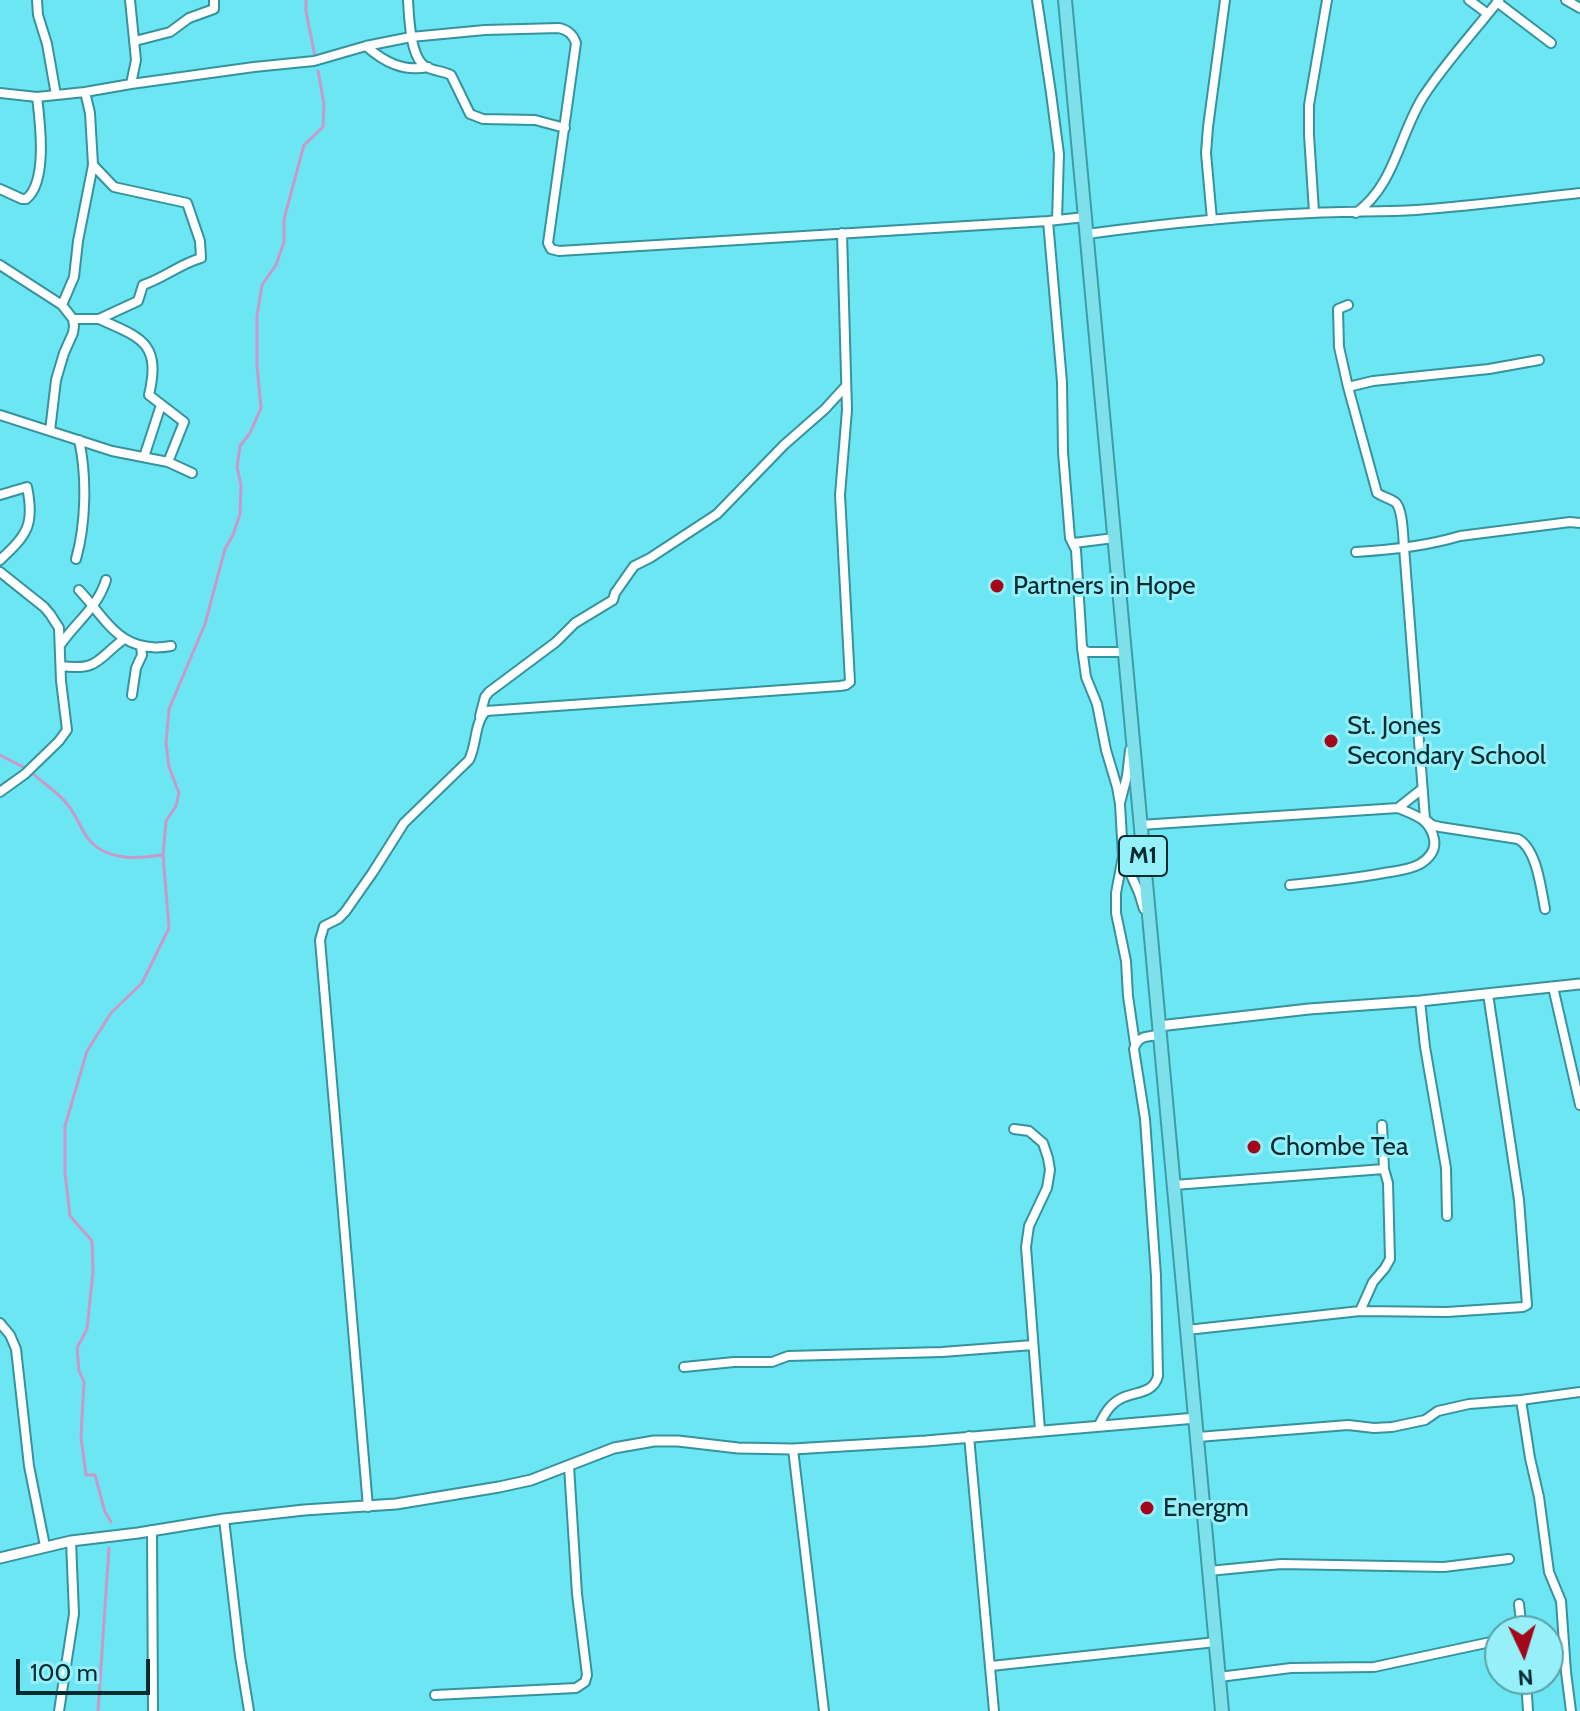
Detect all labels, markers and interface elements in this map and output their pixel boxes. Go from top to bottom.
place label: Partners in Hope [1013,570,1196,602]
marker: Partners in Hope [988,577,1006,595]
place label: St. Jones Secondary School [1347,710,1546,772]
marker: St. Jones Secondary School [1322,732,1340,750]
road number: M1 [1119,836,1167,876]
place label: Chombe Tea [1270,1131,1408,1163]
marker: Chombe Tea [1245,1138,1263,1156]
place label: Energm [1163,1492,1249,1524]
marker: Energm [1138,1499,1156,1517]
north arrow [1484,1615,1564,1695]
scale bar [20,1643,154,1693]
text: 100 m [30,1658,98,1687]
text: N [1517,1663,1534,1691]

